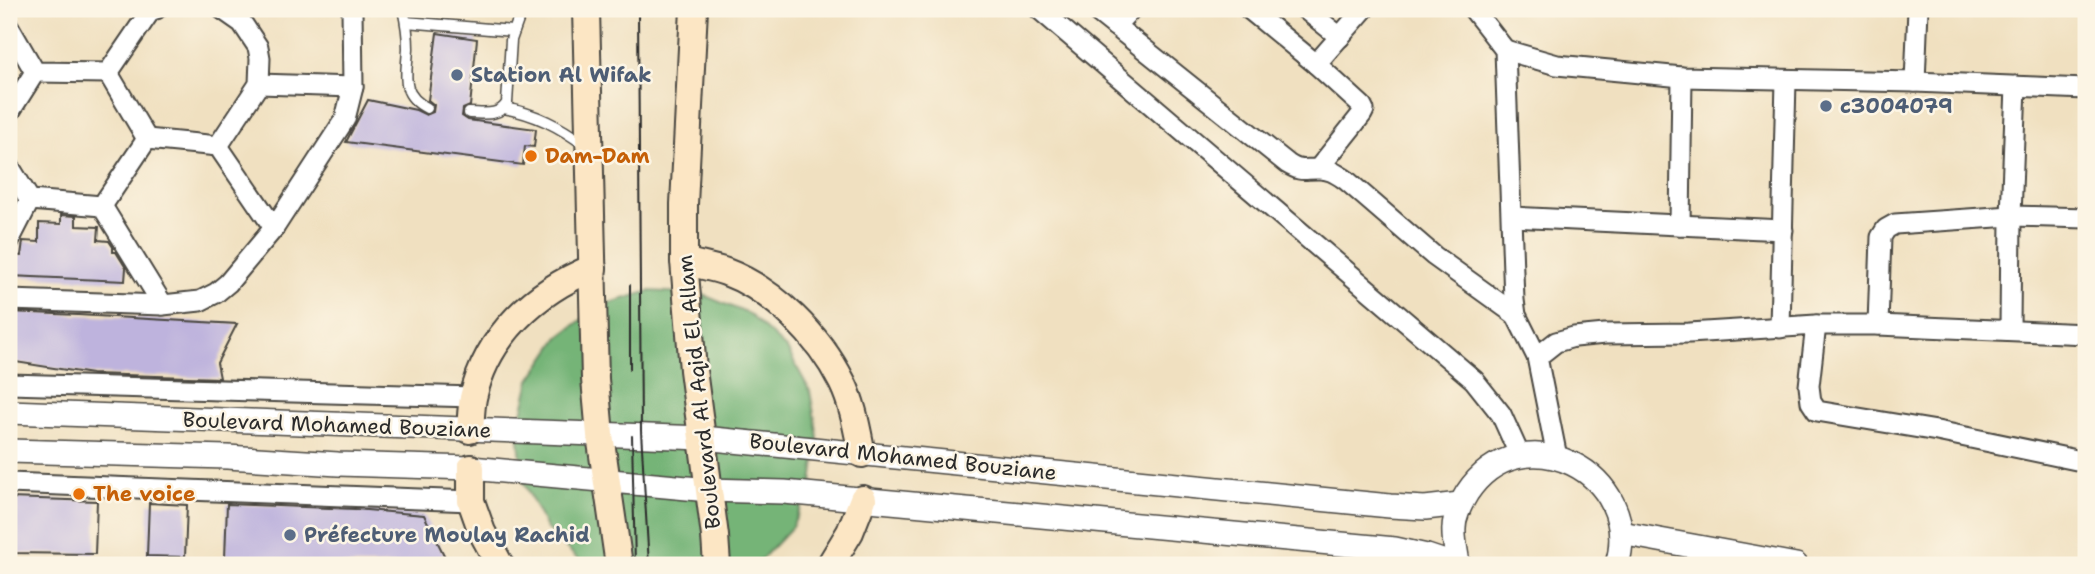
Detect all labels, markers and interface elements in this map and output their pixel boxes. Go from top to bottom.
place label: Station Al Wifak [471,61,652,89]
marker: Station Al Wifak [449,67,465,83]
place label: c3004079 [1840,92,1953,120]
marker: c3004079 [1818,98,1834,114]
place label: Dam-Dam [545,142,650,170]
marker: Dam-Dam [523,148,539,164]
street label: Boulevard Al Aqid El Allam [671,253,727,531]
street label: Boulevard Mohamed Bouziane [182,406,492,444]
street label: Boulevard Mohamed Bouziane [748,427,1058,487]
place label: The voice [93,480,196,508]
marker: The voice [71,486,87,502]
place label: Préfecture Moulay Rachid [304,521,590,549]
marker: Préfecture Moulay Rachid [282,527,298,543]

